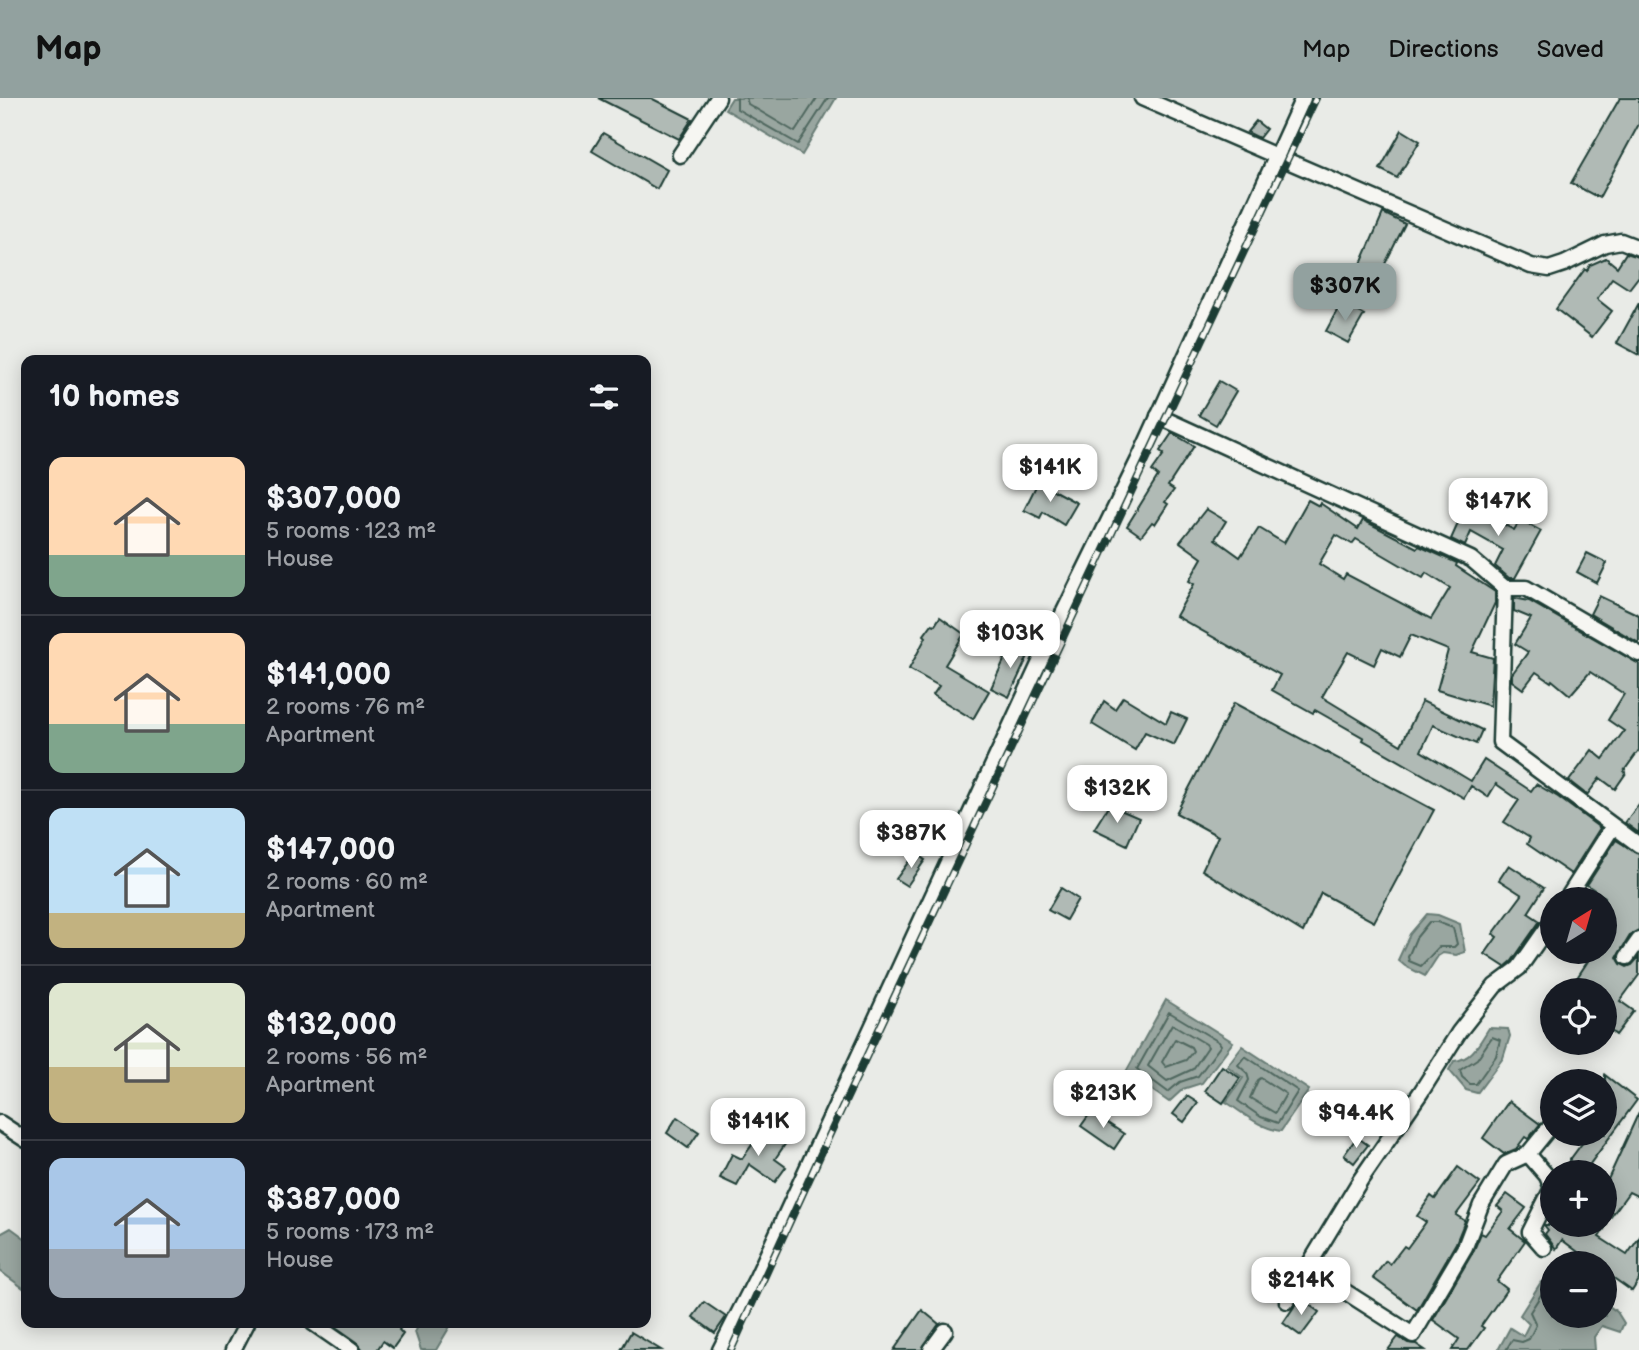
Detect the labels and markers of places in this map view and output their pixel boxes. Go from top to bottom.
pin: $307K [1296,264,1394,323]
pin: $141K [1001,444,1099,504]
pin: $147K [1449,478,1547,538]
pin: $103K [961,610,1059,670]
pin: $132K [1068,766,1166,825]
pin: $387K [862,810,960,870]
pin: $213K [1054,1070,1152,1130]
pin: $94.4K [1299,1090,1413,1150]
pin: $141K [709,1098,807,1158]
pin: $214K [1252,1258,1350,1317]

